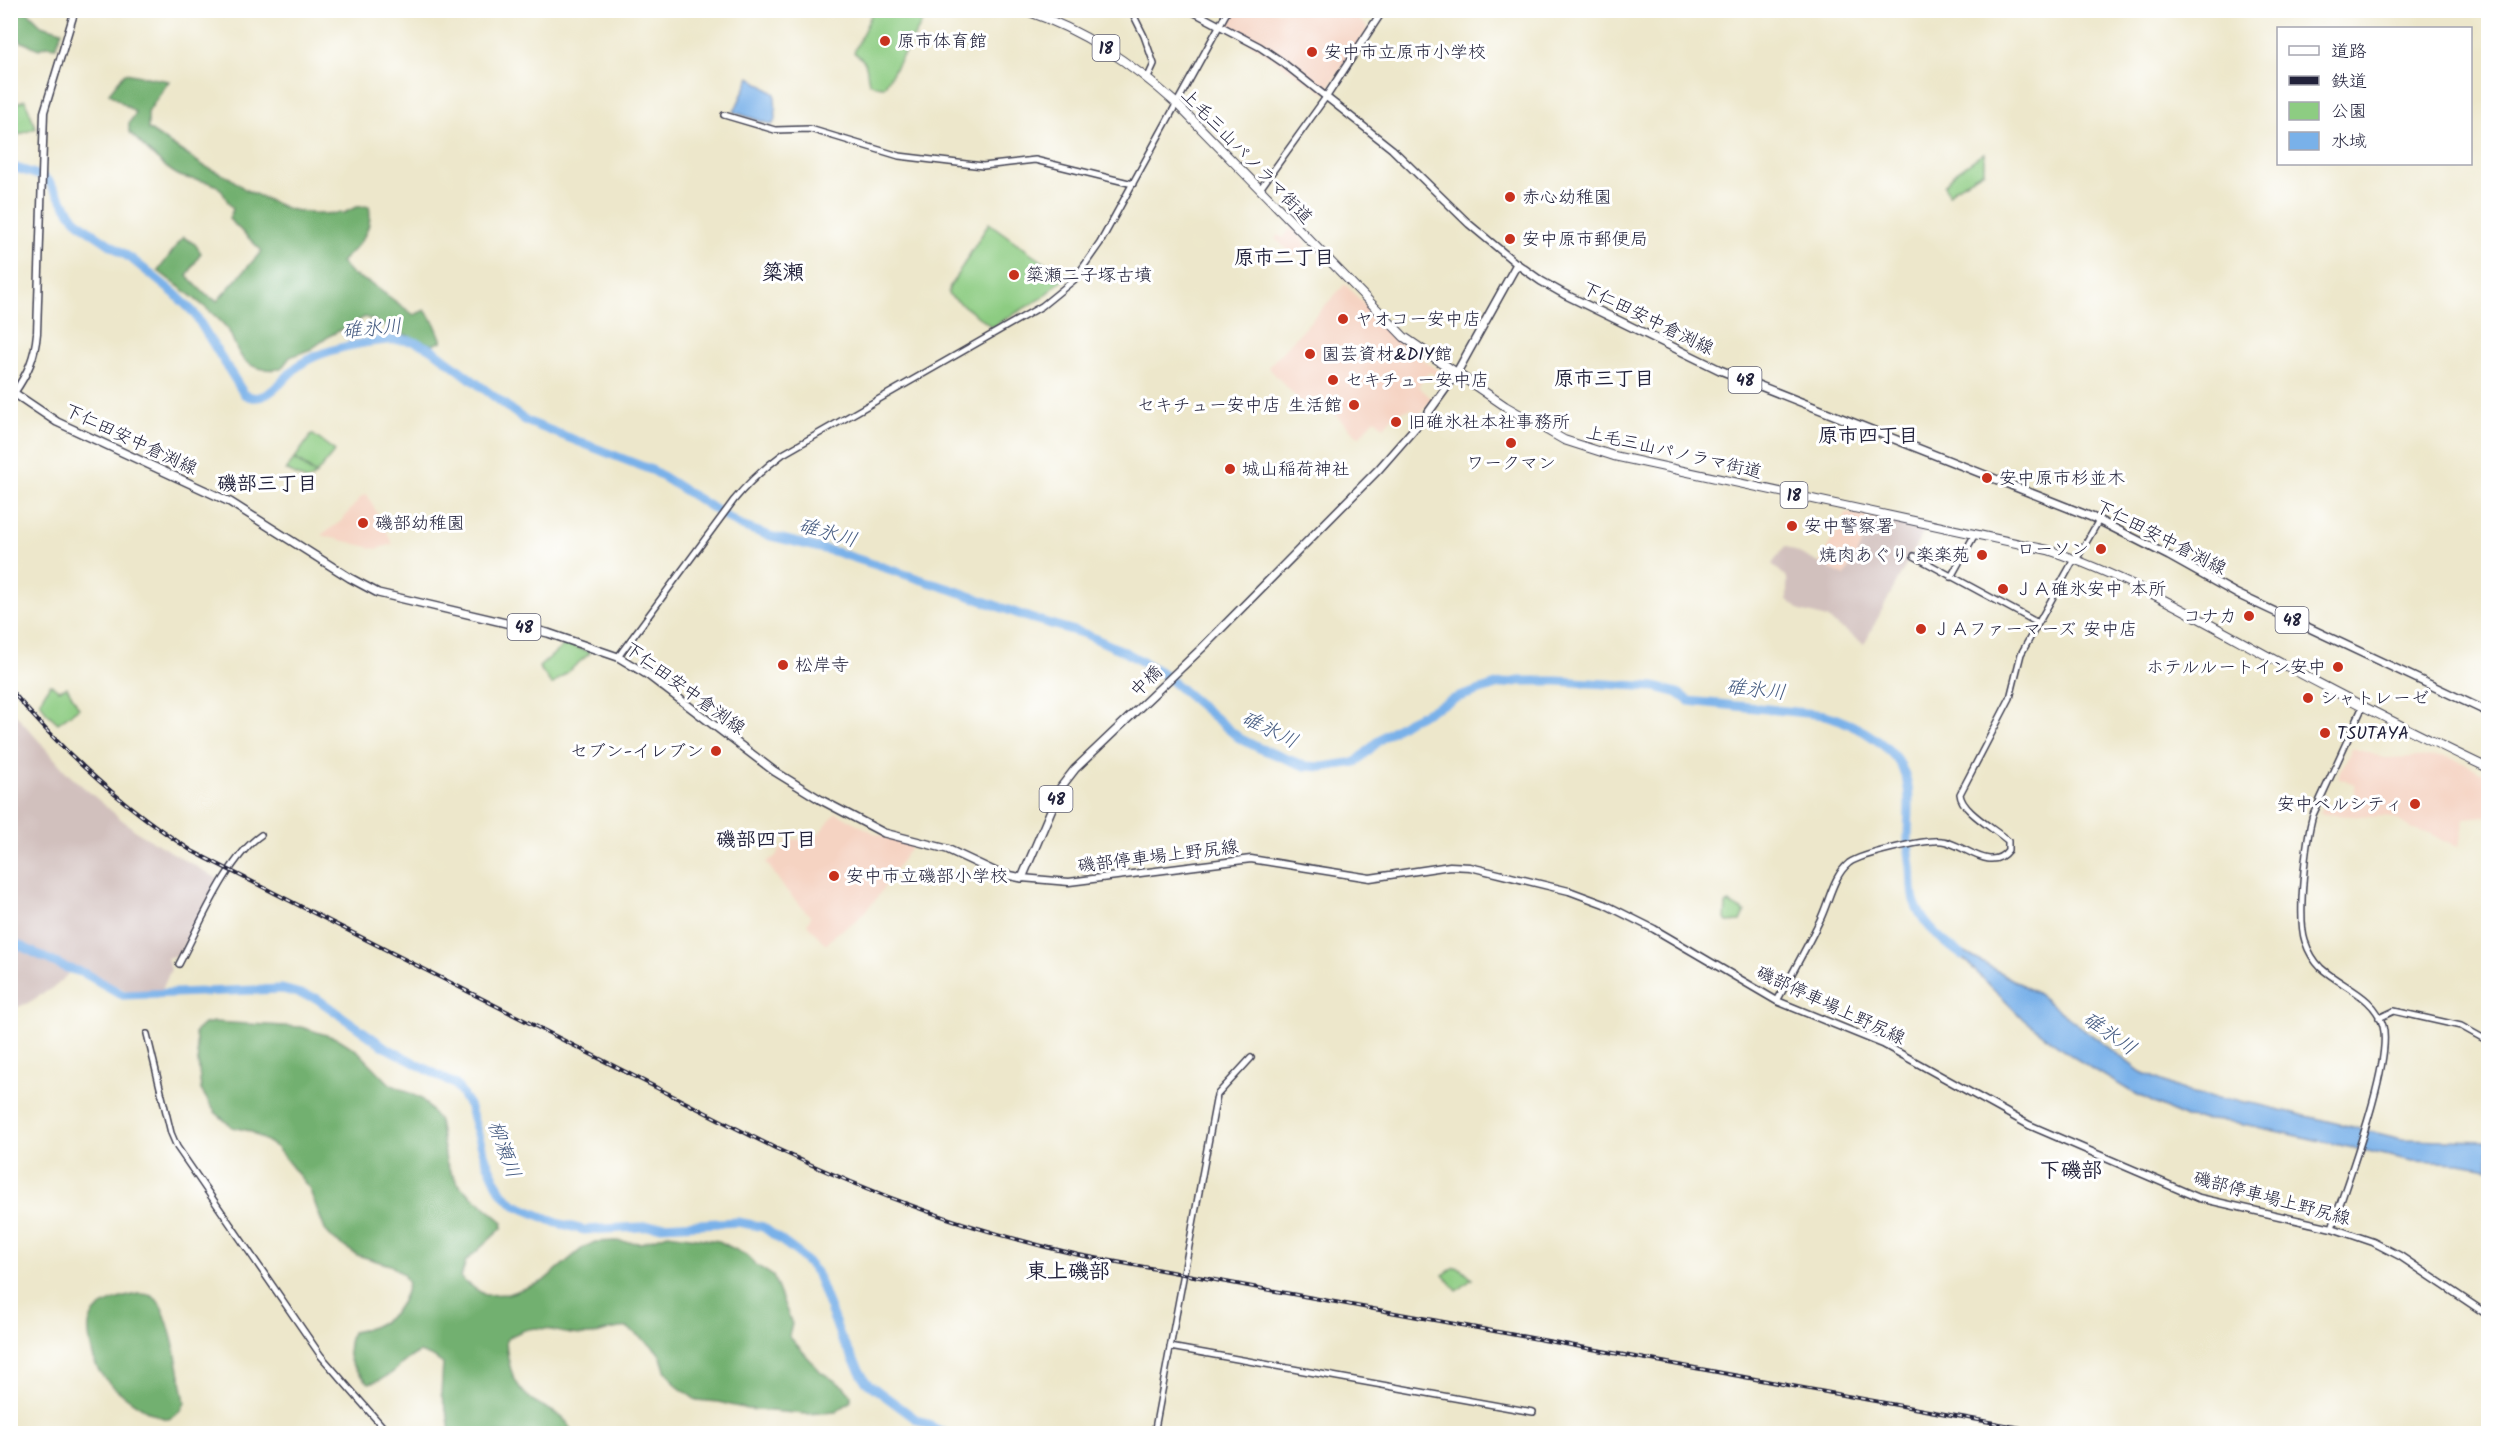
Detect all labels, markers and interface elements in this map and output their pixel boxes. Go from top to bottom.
legend [2277,27,2472,165]
place label: 原市体育館 [897,28,987,57]
marker: 原市体育館 [878,34,892,48]
road number: 18 [1092,35,1120,61]
text: 道路 [2331,38,2367,67]
place label: 安中市立原市小学校 [1324,39,1486,68]
marker: 安中市立原市小学校 [1305,45,1319,59]
text: 鉄道 [2331,68,2367,97]
street label: 上毛三山パノラマ街道 [1173,82,1319,232]
text: 公園 [2331,98,2367,127]
text: 水域 [2331,128,2367,157]
place label: 赤心幼稚園 [1522,184,1612,213]
marker: 赤心幼稚園 [1503,190,1517,204]
place label: 安中原市郵便局 [1522,226,1648,255]
marker: 安中原市郵便局 [1503,232,1517,246]
district label: 原市二丁目 [1234,243,1334,275]
district label: 簗瀬 [762,257,804,290]
place label: 簗瀬二子塚古墳 [1026,262,1152,291]
marker: 簗瀬二子塚古墳 [1007,268,1021,282]
street label: 下仁田安中倉渕線 [1576,275,1718,364]
place label: ヤオコー安中店 [1355,306,1481,335]
water label: 碓氷川 [341,311,403,349]
marker: ヤオコー安中店 [1336,312,1350,326]
place label: 園芸資材&DIY館 [1322,341,1452,370]
marker: 園芸資材&DIY館 [1303,347,1317,361]
district label: 原市三丁目 [1554,364,1654,396]
place label: セキチュー安中店 [1345,367,1489,396]
road number: 48 [1728,367,1762,393]
marker: セキチュー安中店 [1326,373,1340,387]
place label: セキチュー安中店 生活館 [1137,392,1342,421]
street label: 下仁田安中倉渕線 [59,397,202,484]
marker: セキチュー安中店 生活館 [1347,398,1361,412]
place label: 旧碓氷社本社事務所 [1408,409,1570,438]
marker: 旧碓氷社本社事務所 [1389,415,1403,429]
street label: 上毛三山パノラマ街道 [1583,419,1765,488]
district label: 原市四丁目 [1818,421,1918,453]
marker: ワークマン [1504,436,1518,450]
place label: ワークマン [1466,450,1556,479]
place label: 城山稲荷神社 [1242,456,1350,485]
marker: 城山稲荷神社 [1223,462,1237,476]
place label: 安中原市杉並木 [1999,465,2125,494]
district label: 磯部三丁目 [217,469,317,501]
marker: 安中原市杉並木 [1980,471,1994,485]
road number: 18 [1780,482,1808,508]
street label: 下仁田安中倉渕線 [2090,493,2231,584]
place label: 磯部幼稚園 [375,510,465,539]
water label: 碓氷川 [794,510,861,558]
place label: 安中警察署 [1804,513,1894,542]
marker: 磯部幼稚園 [356,516,370,530]
marker: 安中警察署 [1785,519,1799,533]
place label: ローソン [2017,536,2089,565]
place label: 焼肉あぐり 楽楽苑 [1819,542,1970,571]
marker: ローソン [2094,542,2108,556]
marker: 焼肉あぐり 楽楽苑 [1975,548,1989,562]
place label: ＪＡ碓氷安中 本所 [2015,576,2166,605]
marker: ＪＡ碓氷安中 本所 [1996,582,2010,596]
place label: コナカ [2183,603,2237,632]
road number: 48 [2276,607,2308,633]
marker: コナカ [2242,609,2256,623]
road number: 48 [508,614,540,640]
place label: ＪＡファーマーズ 安中店 [1933,616,2137,645]
marker: ＪＡファーマーズ 安中店 [1914,622,1928,636]
street label: 下仁田安中倉渕線 [617,635,751,743]
place label: 松岸寺 [795,652,849,681]
place label: ホテルルートイン安中 [2146,654,2326,683]
marker: 松岸寺 [776,658,790,672]
street label: 中橋 [1124,659,1170,705]
marker: ホテルルートイン安中 [2331,660,2345,674]
water label: 碓氷川 [1724,672,1787,710]
place label: シャトレーゼ [2320,685,2429,714]
marker: シャトレーゼ [2301,691,2315,705]
water label: 碓氷川 [1235,703,1303,758]
place label: TSUTAYA [2337,720,2409,749]
marker: TSUTAYA [2318,726,2332,740]
place label: セブン-イレブン [570,738,704,767]
marker: セブン-イレブン [709,744,723,758]
road number: 48 [1040,786,1072,812]
place label: 安中ベルシティ [2277,791,2403,820]
marker: 安中ベルシティ [2408,797,2422,811]
district label: 磯部四丁目 [716,825,816,857]
street label: 磯部停車場上野尻線 [1076,833,1240,882]
place label: 安中市立磯部小学校 [846,863,1008,892]
marker: 安中市立磯部小学校 [827,869,841,883]
street label: 磯部停車場上野尻線 [1751,959,1910,1054]
water label: 碓氷川 [2075,1004,2143,1065]
water label: 柳瀬川 [478,1116,528,1183]
district label: 下磯部 [2040,1155,2103,1188]
street label: 磯部停車場上野尻線 [2190,1164,2354,1234]
district label: 東上磯部 [1026,1256,1110,1289]

